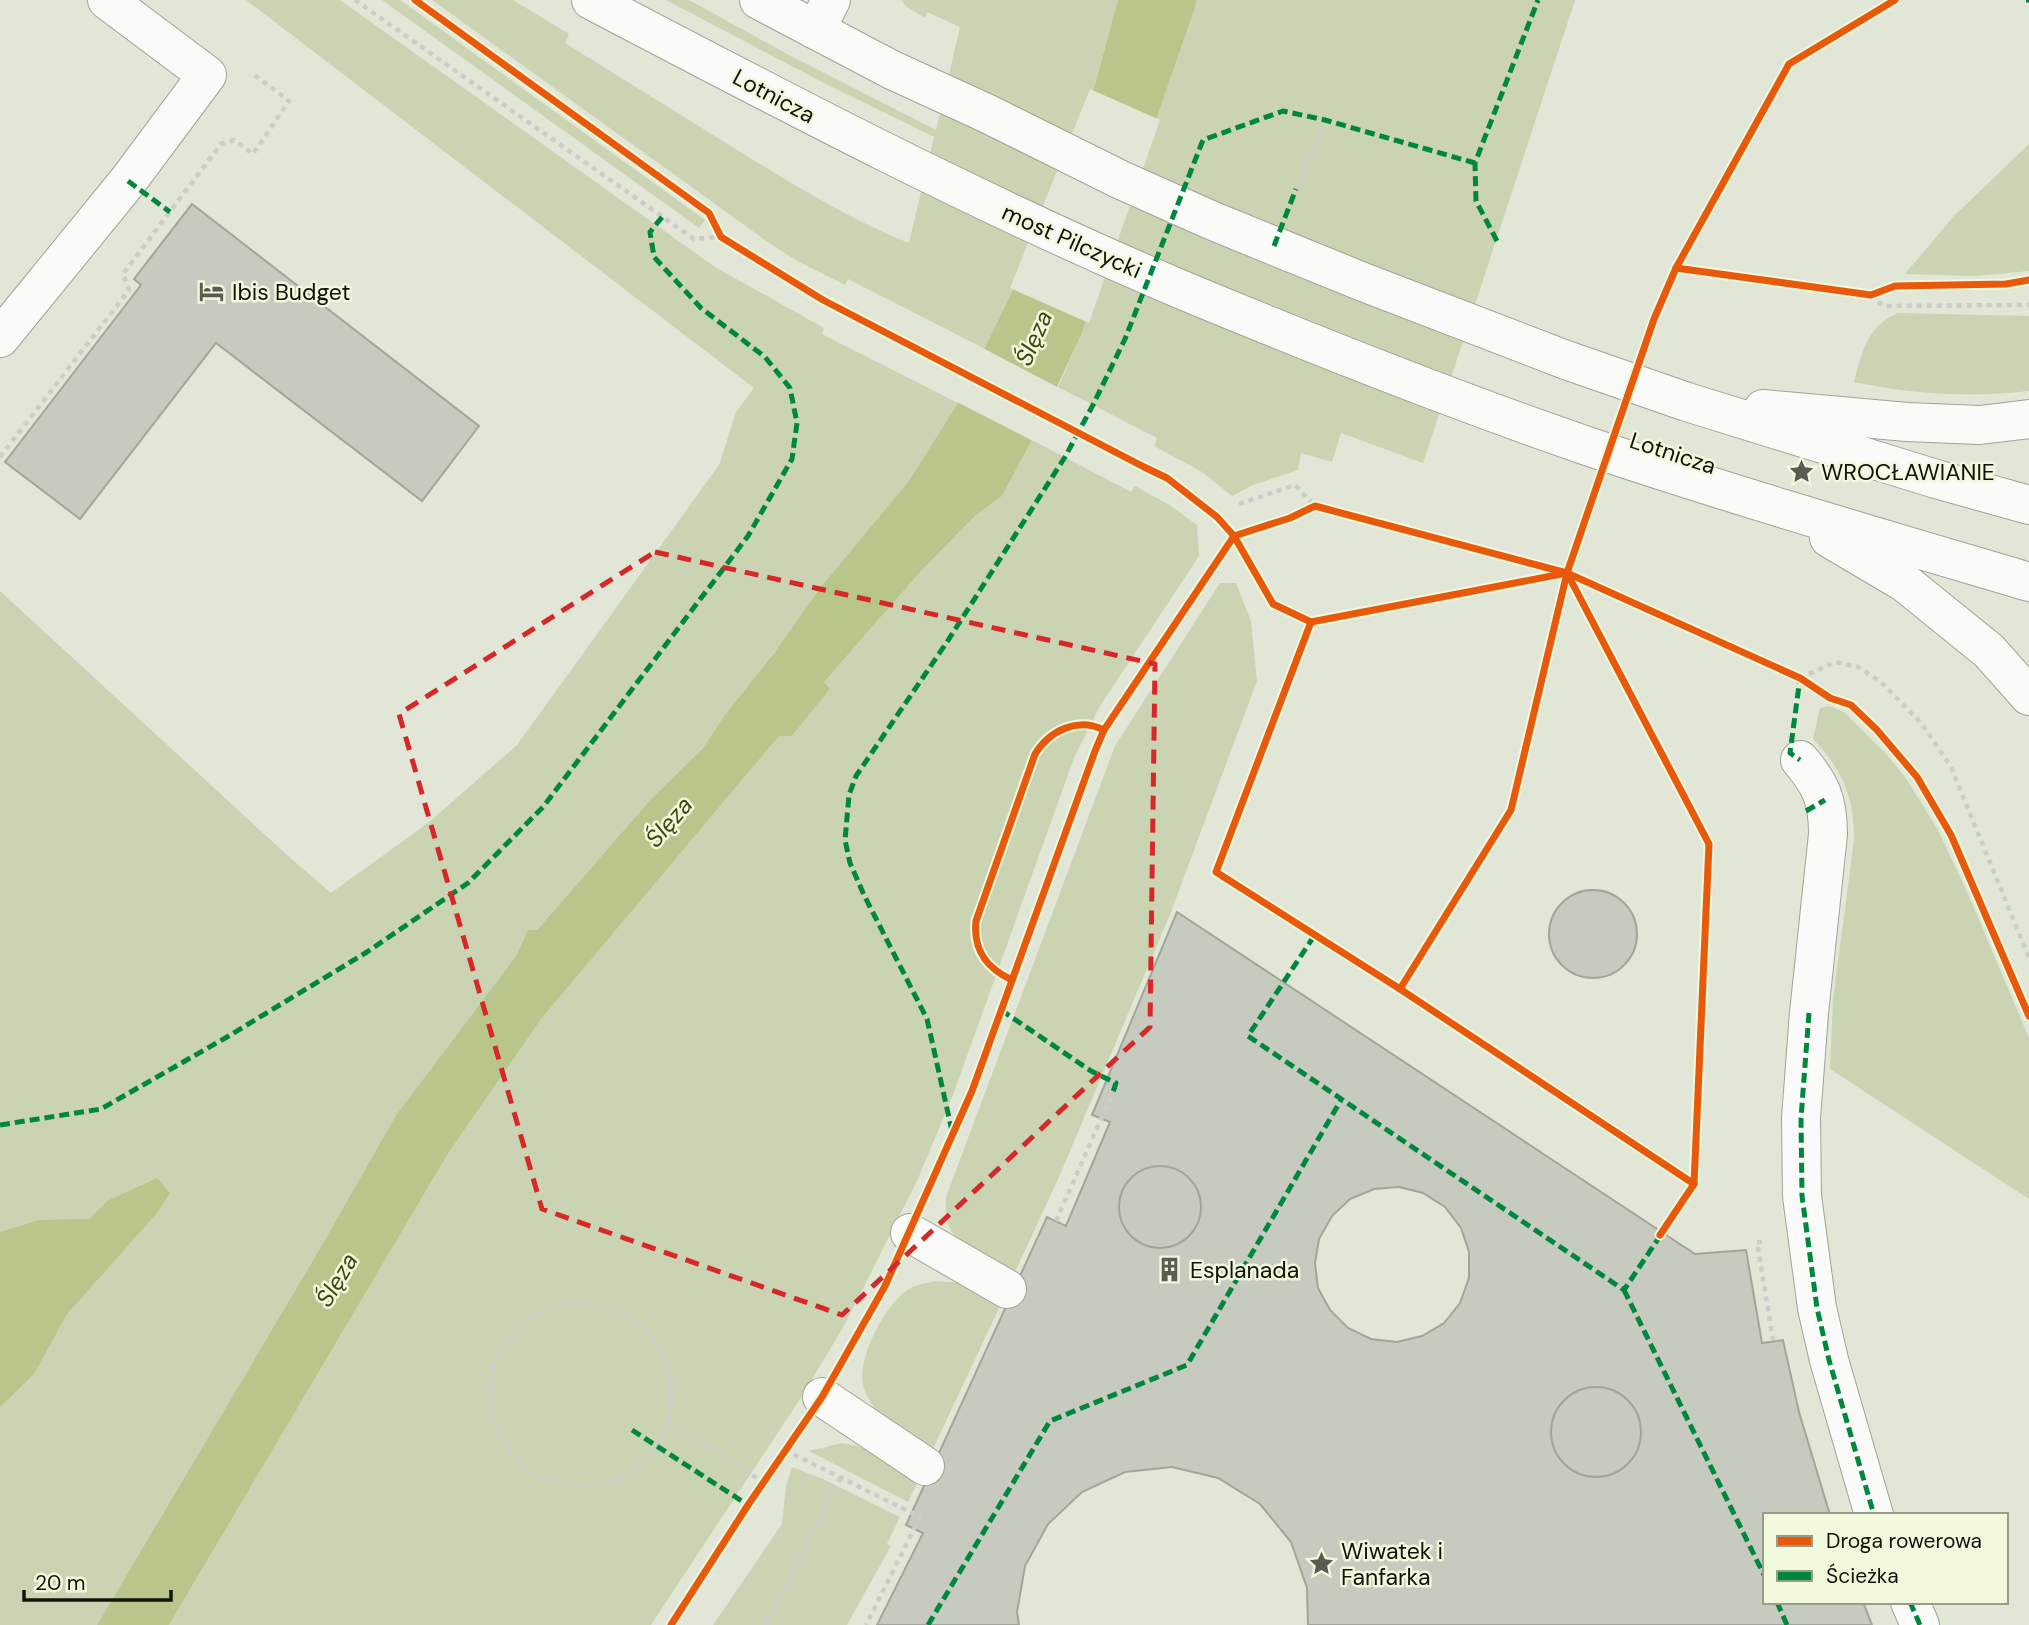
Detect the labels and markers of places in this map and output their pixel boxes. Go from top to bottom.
place label: Ibis Budget [232,277,351,307]
hotel icon: Ibis Budget [198,278,226,306]
place label: WROCŁAWIANIE [1821,457,1995,487]
place icon: WROCŁAWIANIE [1787,458,1815,486]
place label: Esplanada [1190,1255,1299,1285]
building icon: Esplanada [1156,1256,1184,1284]
place label: Wiwatek i Fanfarka [1341,1536,1443,1592]
place icon: Wiwatek i Fanfarka [1307,1550,1335,1578]

